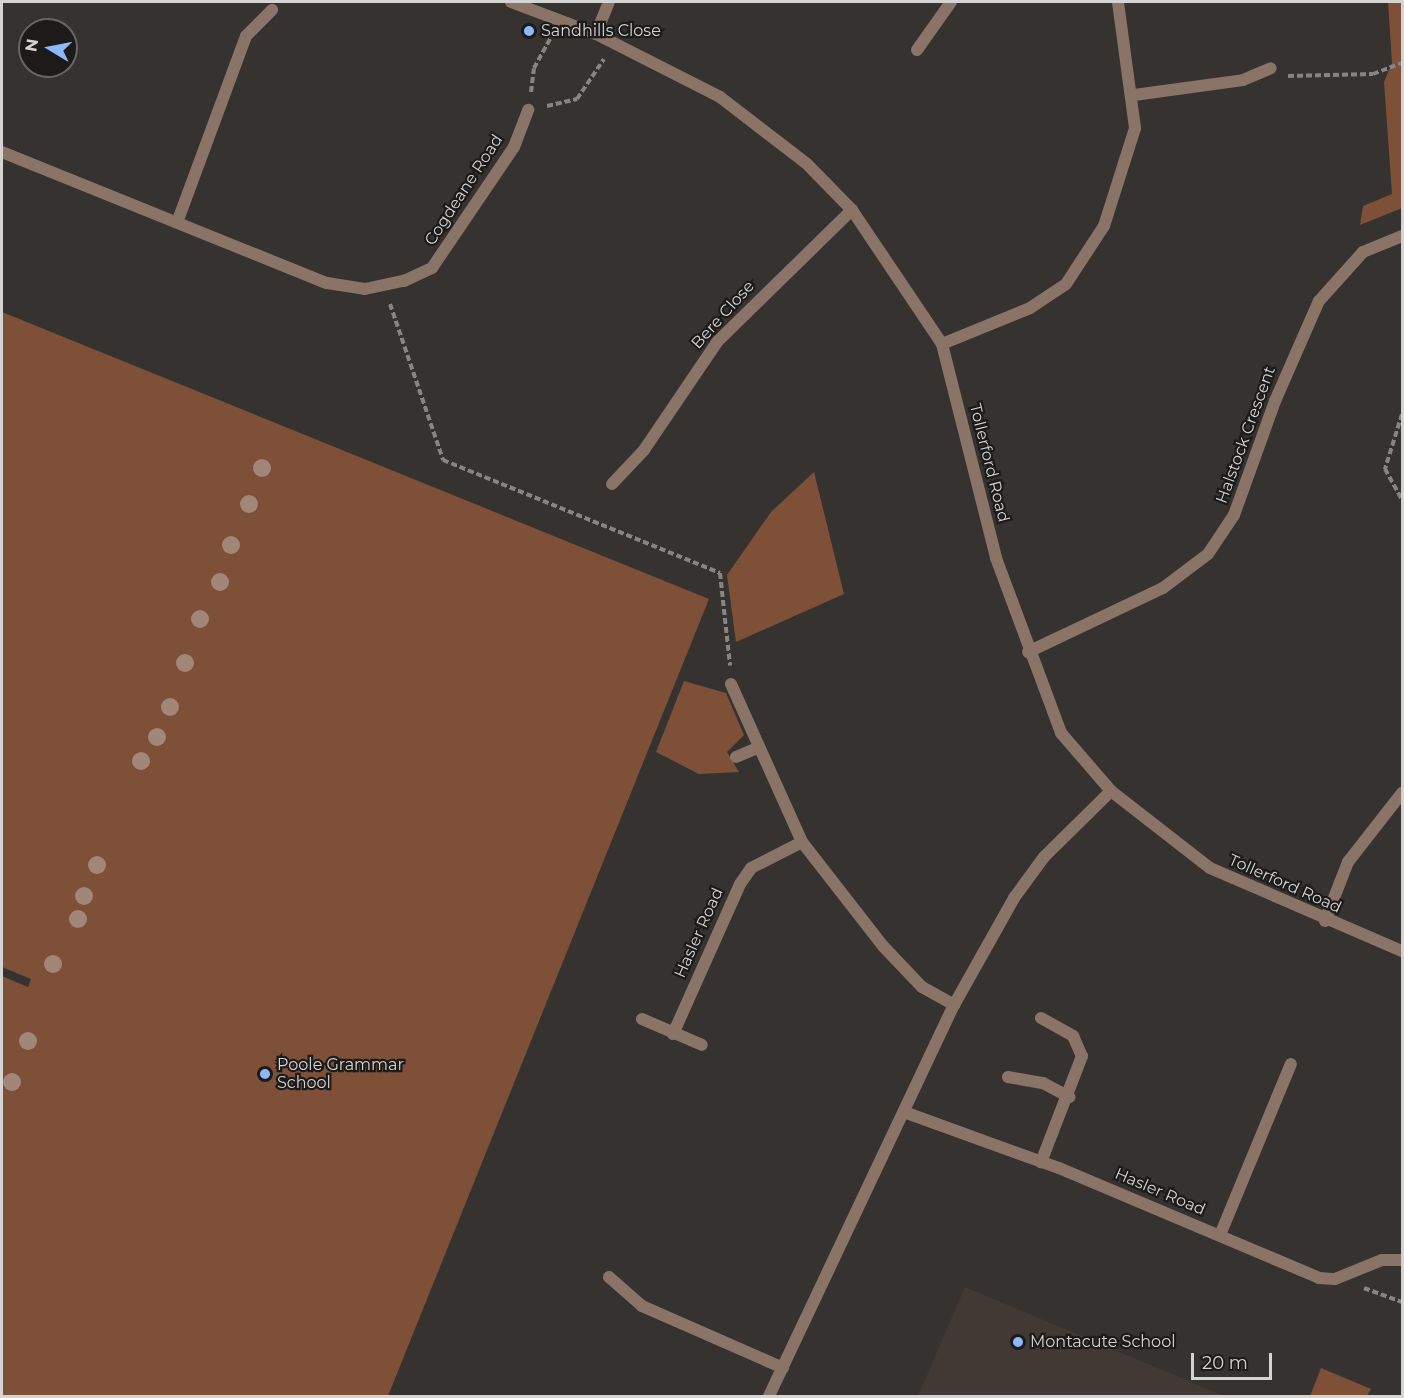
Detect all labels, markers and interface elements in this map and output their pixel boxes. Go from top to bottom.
north arrow [18,18,78,78]
place label: Sandhills Close [541,21,661,41]
marker: Sandhills Close [522,24,536,38]
text: N [21,37,42,53]
street label: Cogdeane Road [421,131,507,249]
street label: Bere Close [687,277,759,353]
street label: Halstock Crescent [1212,364,1280,506]
street label: Tollerford Road [965,402,1013,524]
street label: Tollerford Road [1226,851,1344,917]
street label: Hasler Road [671,885,727,981]
place label: Poole Grammar School [277,1055,404,1093]
marker: Poole Grammar School [258,1067,272,1081]
street label: Hasler Road [1112,1164,1208,1220]
place label: Montacute School [1030,1332,1175,1352]
marker: Montacute School [1011,1335,1025,1349]
scale bar [1194,1341,1275,1379]
text: 20 m [1202,1352,1248,1374]

